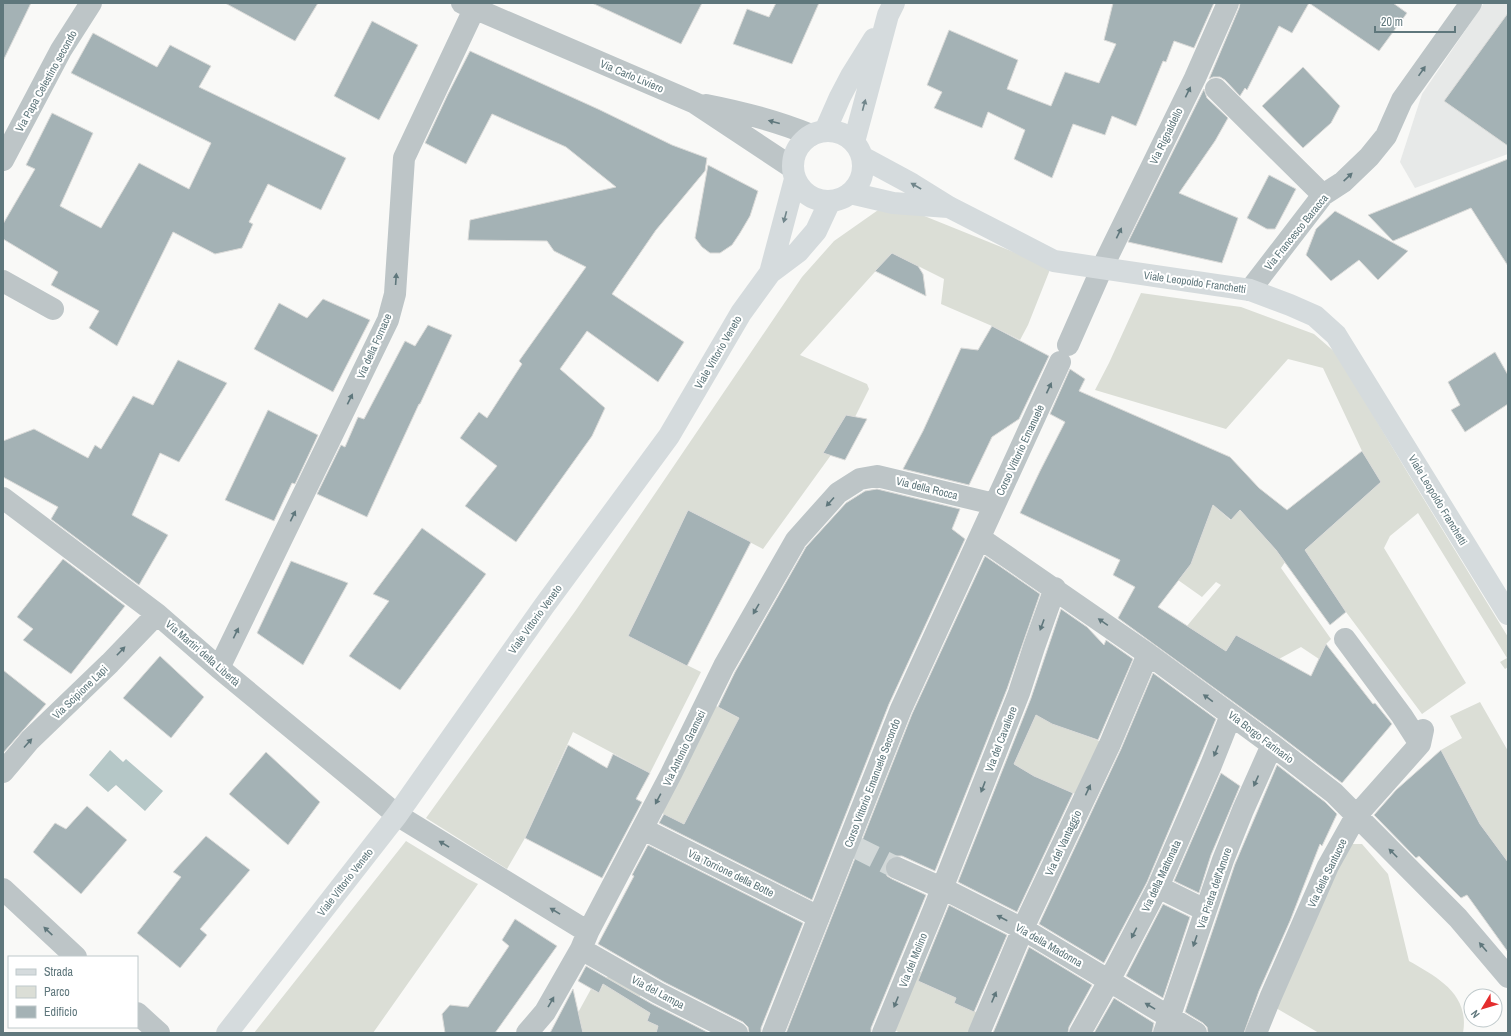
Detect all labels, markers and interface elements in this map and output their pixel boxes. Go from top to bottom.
scale bar [1375,8,1455,34]
text: 20 m [1381,14,1403,30]
street label: Via Papa Celestino secondo [12,28,80,134]
street label: Via Carlo Liviero [598,56,666,96]
one-way arrow [1418,66,1426,77]
one-way arrow [1185,86,1191,97]
one-way arrow [861,98,867,110]
street label: Via Rignaldello [1146,106,1186,166]
one-way arrow [768,119,780,125]
one-way arrow [1344,173,1353,182]
one-way arrow [910,183,922,190]
street label: Via Francesco Baracca [1261,191,1331,273]
one-way arrow [782,211,788,223]
one-way arrow [1116,228,1122,239]
street label: Viale Leopoldo Franchetti [1143,268,1247,296]
one-way arrow [392,273,399,285]
street label: Via della Fornace [353,311,395,381]
street label: Viale Vittorio Veneto [691,313,745,391]
one-way arrow [1046,382,1052,393]
one-way arrow [347,393,353,405]
street label: Corso Vittorio Emanuele [993,402,1047,498]
street label: Viale Leopoldo Franchetti [1405,452,1471,548]
street label: Via della Rocca [895,474,959,502]
one-way arrow [825,497,834,508]
one-way arrow [290,510,296,521]
street label: Viale Vittorio Veneto [505,582,565,656]
one-way arrow [753,603,760,615]
street label: Via Martiri della Libertà [163,617,243,689]
one-way arrow [1098,618,1108,626]
one-way arrow [1038,620,1044,632]
one-way arrow [233,627,239,638]
one-way arrow [116,646,126,656]
street label: Via Scipione Lapi [49,662,111,722]
one-way arrow [1203,694,1214,702]
street label: Via del Cavaliere [982,704,1020,774]
street label: Via Antonio Gramsci [659,708,709,788]
street label: Via Borgo Farinario [1225,708,1297,766]
street label: Corso Vittorio Emanuele Secondo [841,717,903,849]
one-way arrow [24,738,33,748]
one-way arrow [1213,746,1219,758]
one-way arrow [1253,775,1259,786]
one-way arrow [979,781,985,793]
one-way arrow [1085,784,1092,795]
one-way arrow [655,793,661,805]
street label: Via del Vantaggio [1042,808,1084,878]
street label: Via delle Santucce [1304,836,1350,910]
street label: Via della Mattonata [1138,838,1184,914]
one-way arrow [438,840,450,847]
street label: Viale Vittorio Veneto [314,845,376,919]
street label: Via Torrione della Botte [686,846,776,900]
street label: Via Pietra dell'Amore [1194,846,1234,930]
one-way arrow [1388,848,1398,858]
one-way arrow [549,908,561,915]
one-way arrow [996,915,1008,921]
street label: Via della Madonna [1013,920,1085,970]
one-way arrow [42,926,53,935]
one-way arrow [1130,927,1137,939]
street label: Via del Molino [896,931,930,989]
one-way arrow [1192,936,1198,948]
one-way arrow [1478,942,1487,953]
legend [8,956,138,1028]
text: Strada [44,964,74,980]
street label: Via del Lampa [629,972,687,1012]
text: Parco [44,984,70,1000]
north arrow [1463,988,1503,1028]
one-way arrow [991,992,997,1003]
one-way arrow [547,996,554,1008]
one-way arrow [893,996,899,1007]
one-way arrow [1144,1002,1156,1009]
text: Edificio [44,1004,77,1020]
text: N [1468,1007,1483,1021]

